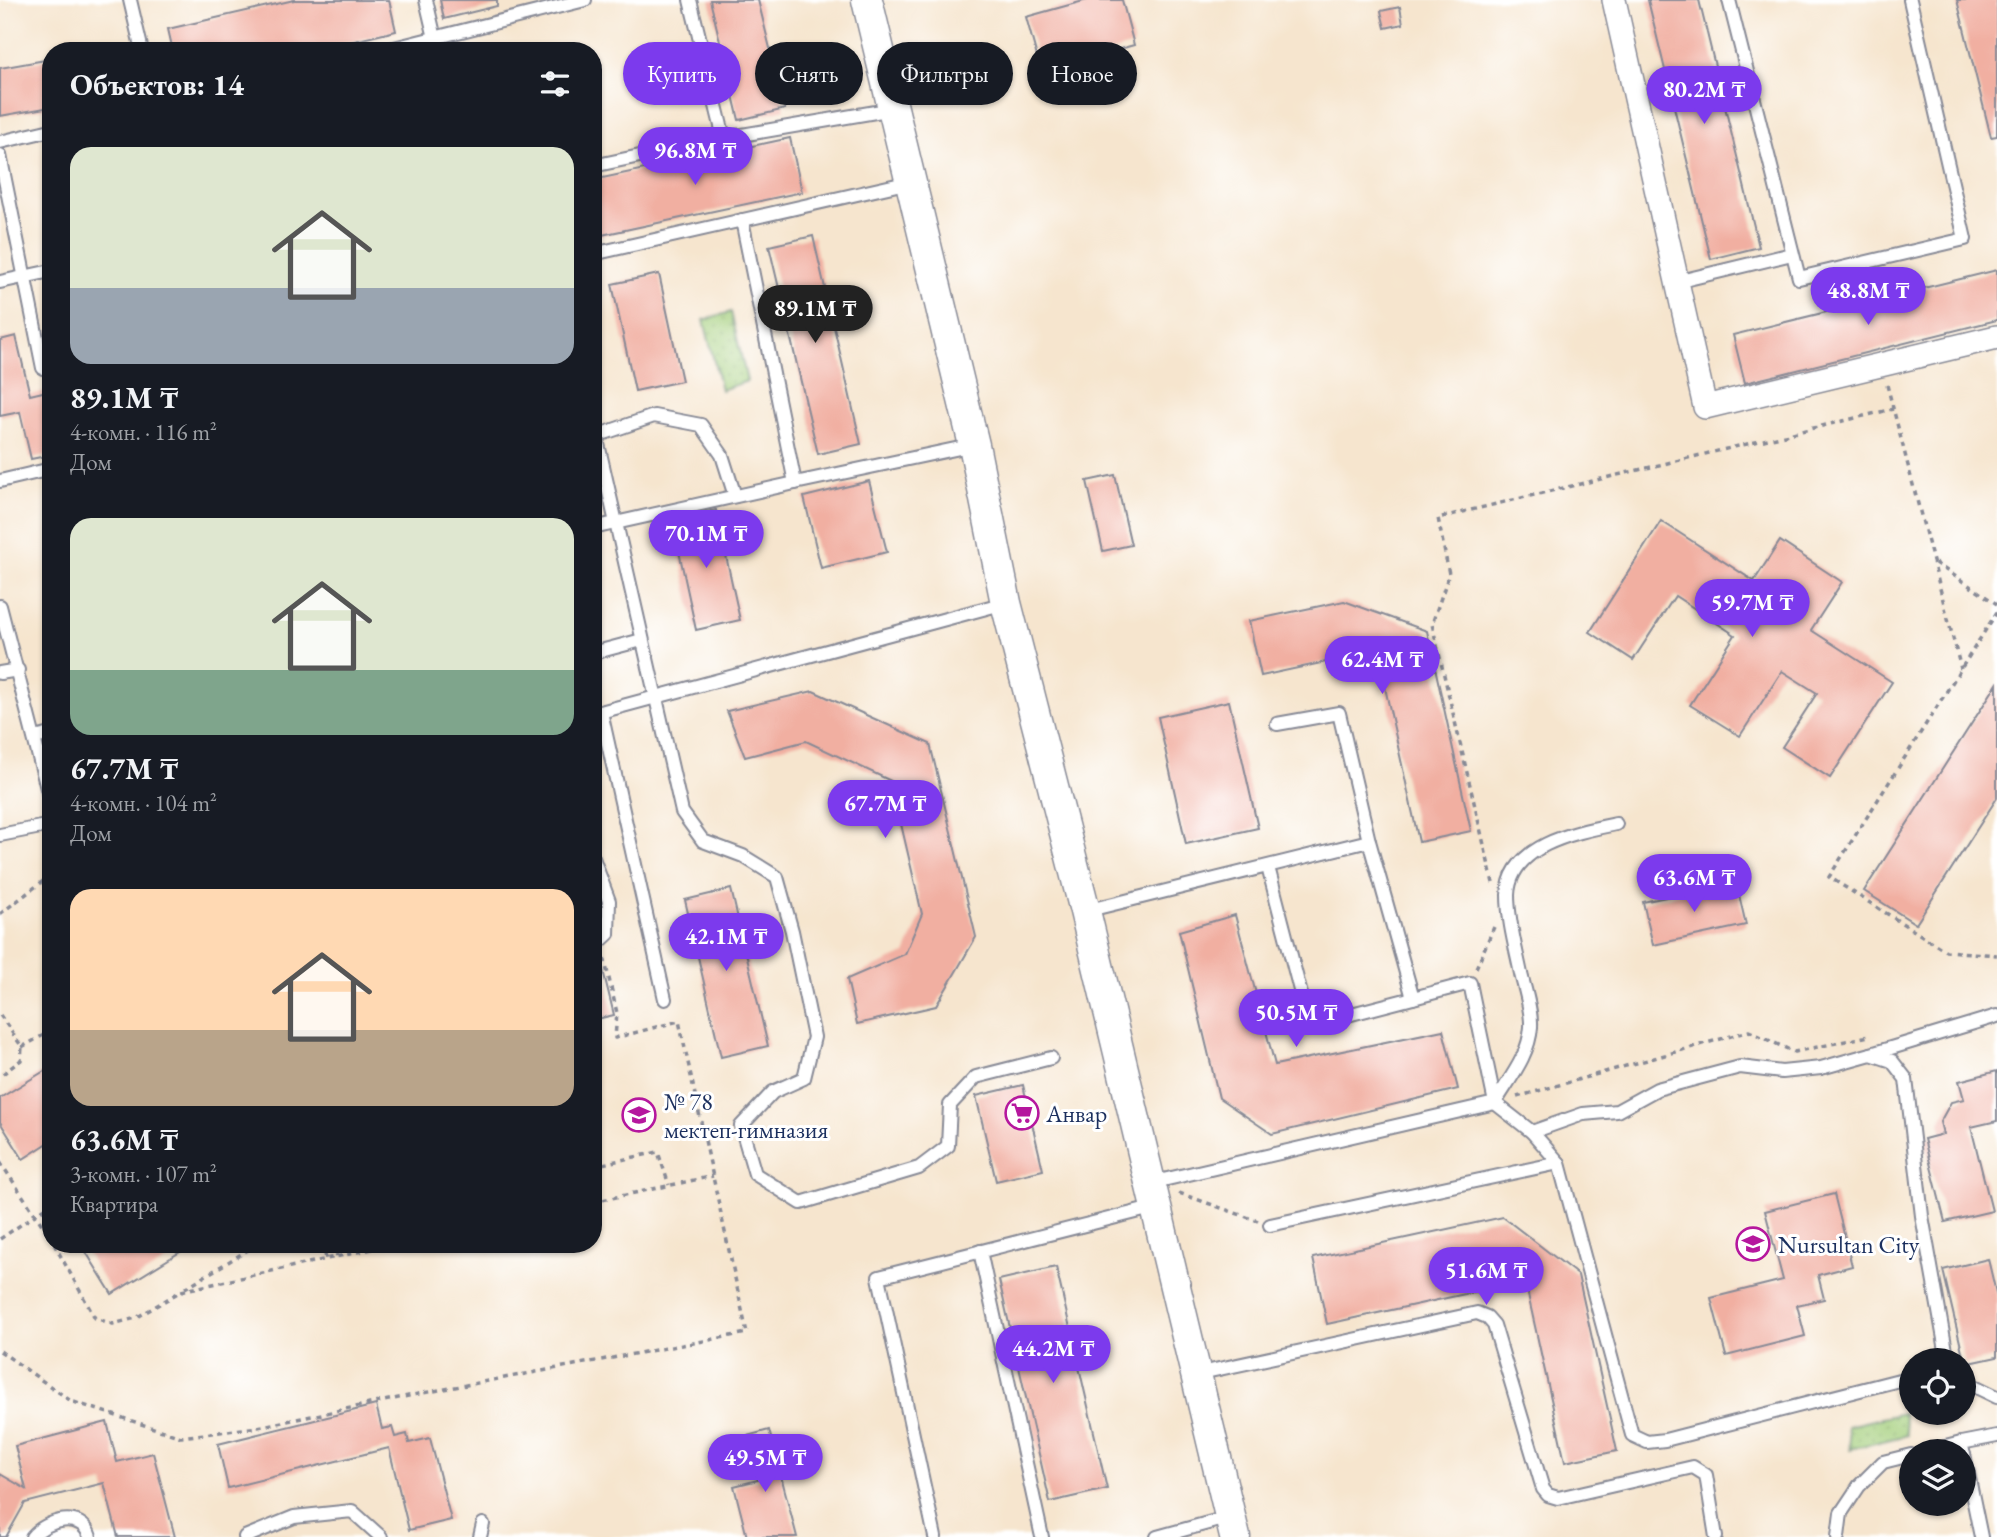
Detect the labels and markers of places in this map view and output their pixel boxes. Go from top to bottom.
pin: 80.2M ₸ [1639,66,1769,126]
pin: 96.8M ₸ [630,128,760,187]
pin: 48.8M ₸ [1803,268,1933,327]
pin: 89.1M ₸ [750,286,880,345]
pin: 70.1M ₸ [641,510,771,570]
pin: 59.7M ₸ [1687,580,1817,639]
pin: 62.4M ₸ [1317,636,1447,696]
pin: 67.7M ₸ [820,780,950,840]
pin: 63.6M ₸ [1629,855,1759,914]
pin: 42.1M ₸ [661,914,791,973]
pin: 50.5M ₸ [1231,990,1361,1049]
place label: № 78 мектеп-гимназия [664,1086,829,1145]
supermarket icon: Анвар [1003,1094,1041,1132]
school or university icon: № 78 мектеп-гимназия [620,1096,658,1134]
place label: Анвар [1045,1098,1107,1129]
school or university icon: Nursultan City [1734,1225,1772,1263]
place label: Nursultan City [1778,1229,1920,1260]
pin: 51.6M ₸ [1421,1248,1551,1307]
pin: 44.2M ₸ [988,1326,1118,1385]
pin: 49.5M ₸ [700,1434,830,1494]

